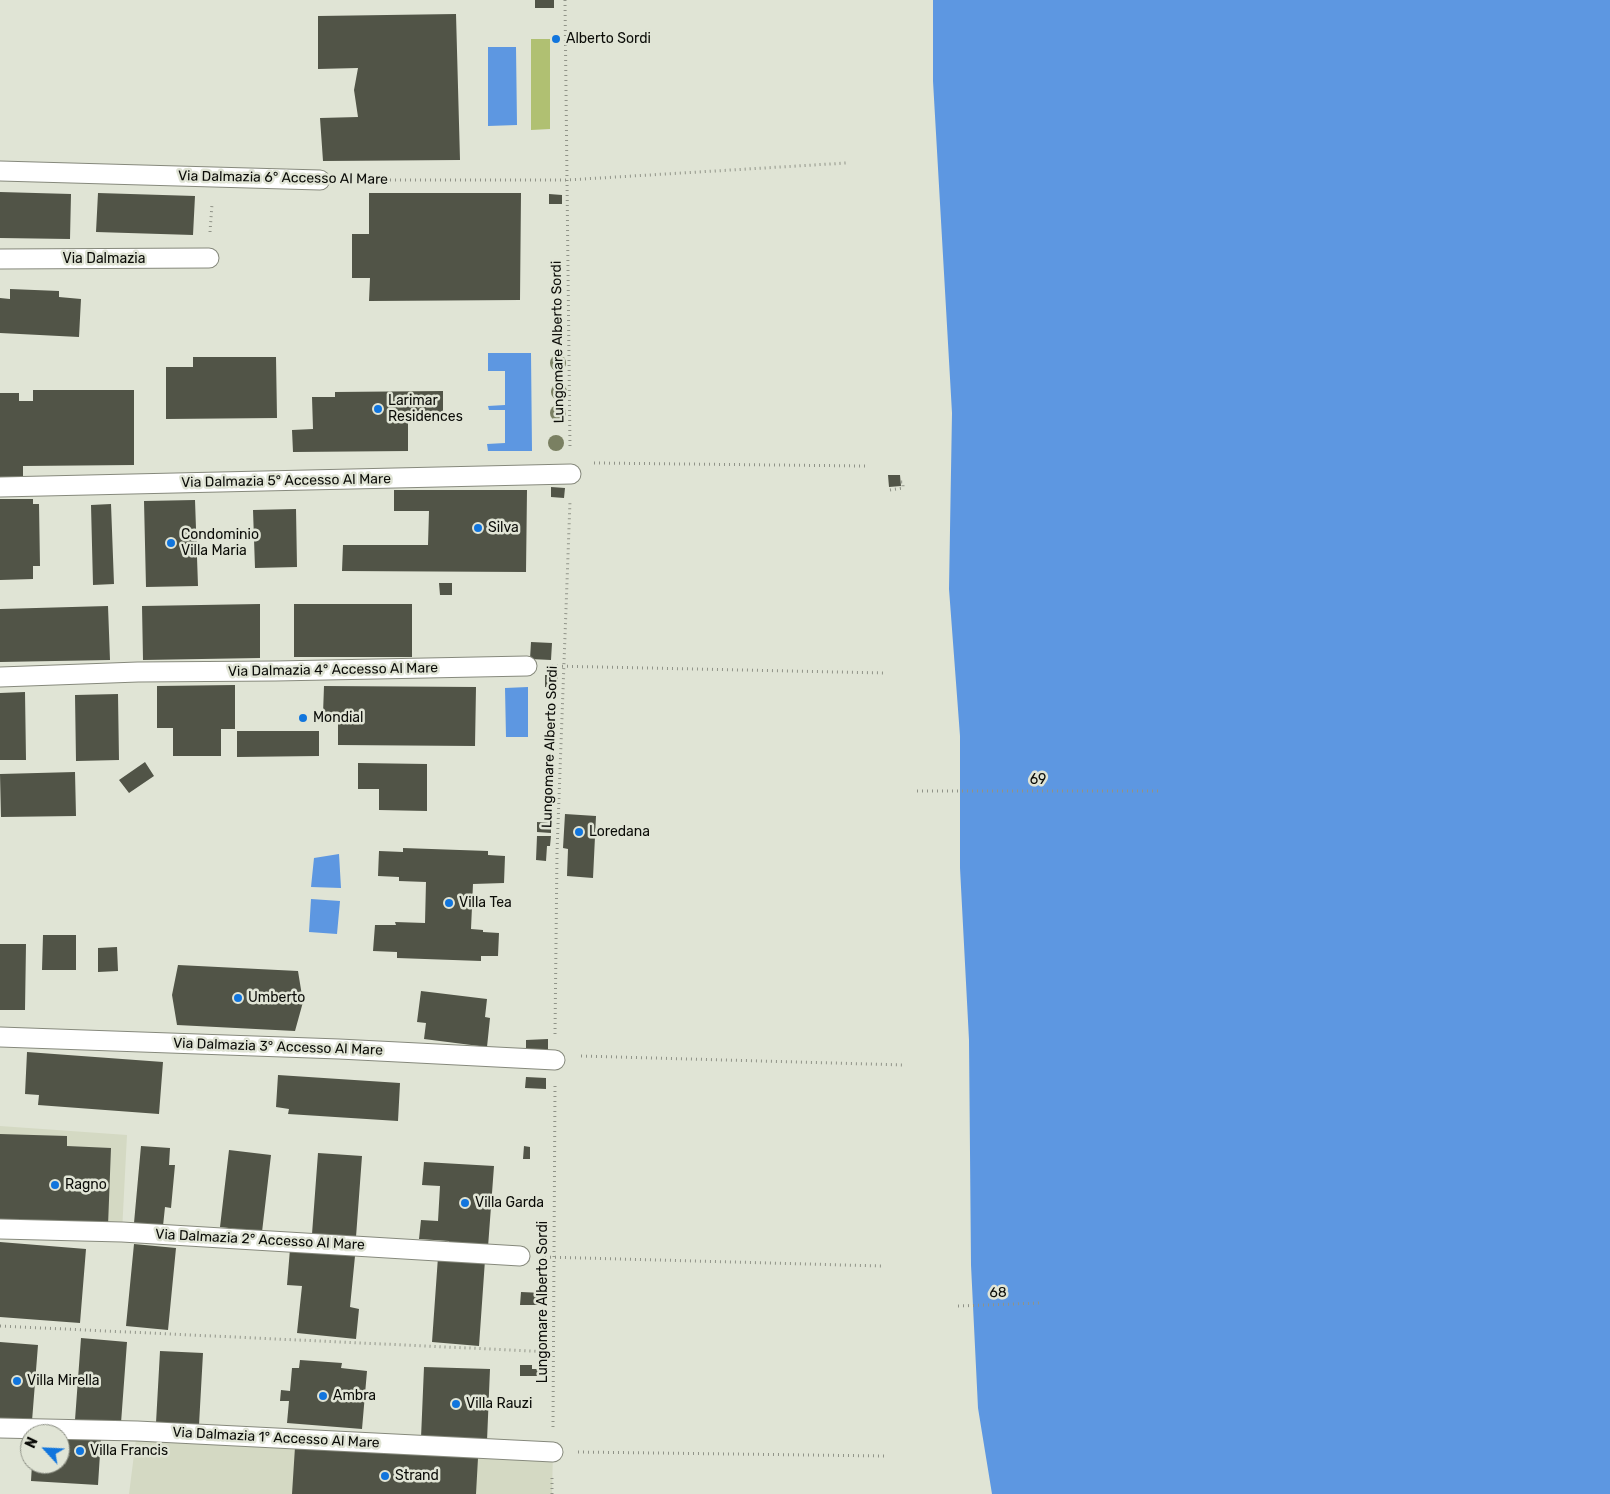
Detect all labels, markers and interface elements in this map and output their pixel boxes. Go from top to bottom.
place label: Alberto Sordi [566,31,651,47]
marker: Alberto Sordi [550,33,562,45]
street label: Via Dalmazia 6° Accesso Al Mare [178,168,388,188]
street label: Via Dalmazia [63,251,145,267]
street label: Lungomare Alberto Sordi [548,261,568,423]
place label: Larimar Residences [388,393,463,426]
marker: Larimar Residences [372,403,384,415]
street label: Via Dalmazia 5° Accesso Al Mare [181,471,391,491]
place label: Silva [488,520,519,536]
marker: Silva [472,522,484,534]
place label: Condominio Villa Maria [181,527,259,560]
marker: Condominio Villa Maria [165,537,177,549]
street label: Via Dalmazia 4° Accesso Al Mare [228,660,438,680]
street label: Lungomare Alberto Sordi [539,666,561,828]
place label: Mondial [313,710,363,726]
marker: Mondial [297,712,309,724]
street label: 69 [1030,772,1046,788]
place label: Loredana [589,824,650,840]
marker: Loredana [573,826,585,838]
place label: Villa Tea [459,895,512,911]
marker: Villa Tea [443,897,455,909]
place label: Umberto [248,990,305,1006]
marker: Umberto [232,992,244,1004]
street label: Via Dalmazia 3° Accesso Al Mare [173,1035,383,1059]
place label: Ragno [65,1177,107,1193]
marker: Ragno [49,1179,61,1191]
place label: Villa Garda [475,1195,544,1211]
marker: Villa Garda [459,1197,471,1209]
street label: Lungomare Alberto Sordi [535,1221,551,1383]
street label: Via Dalmazia 2° Accesso Al Mare [155,1226,365,1254]
street label: 68 [989,1284,1007,1302]
place label: Villa Mirella [27,1373,100,1389]
marker: Villa Mirella [11,1375,23,1387]
place label: Ambra [333,1388,376,1404]
marker: Ambra [317,1390,329,1402]
place label: Villa Rauzi [466,1396,532,1412]
marker: Villa Rauzi [450,1398,462,1410]
north arrow [20,1424,70,1474]
street label: Via Dalmazia 1° Accesso Al Mare [172,1424,380,1452]
text: N [22,1435,42,1451]
place label: Villa Francis [90,1443,168,1459]
marker: Villa Francis [74,1445,86,1457]
place label: Strand [395,1468,439,1484]
marker: Strand [379,1470,391,1482]

